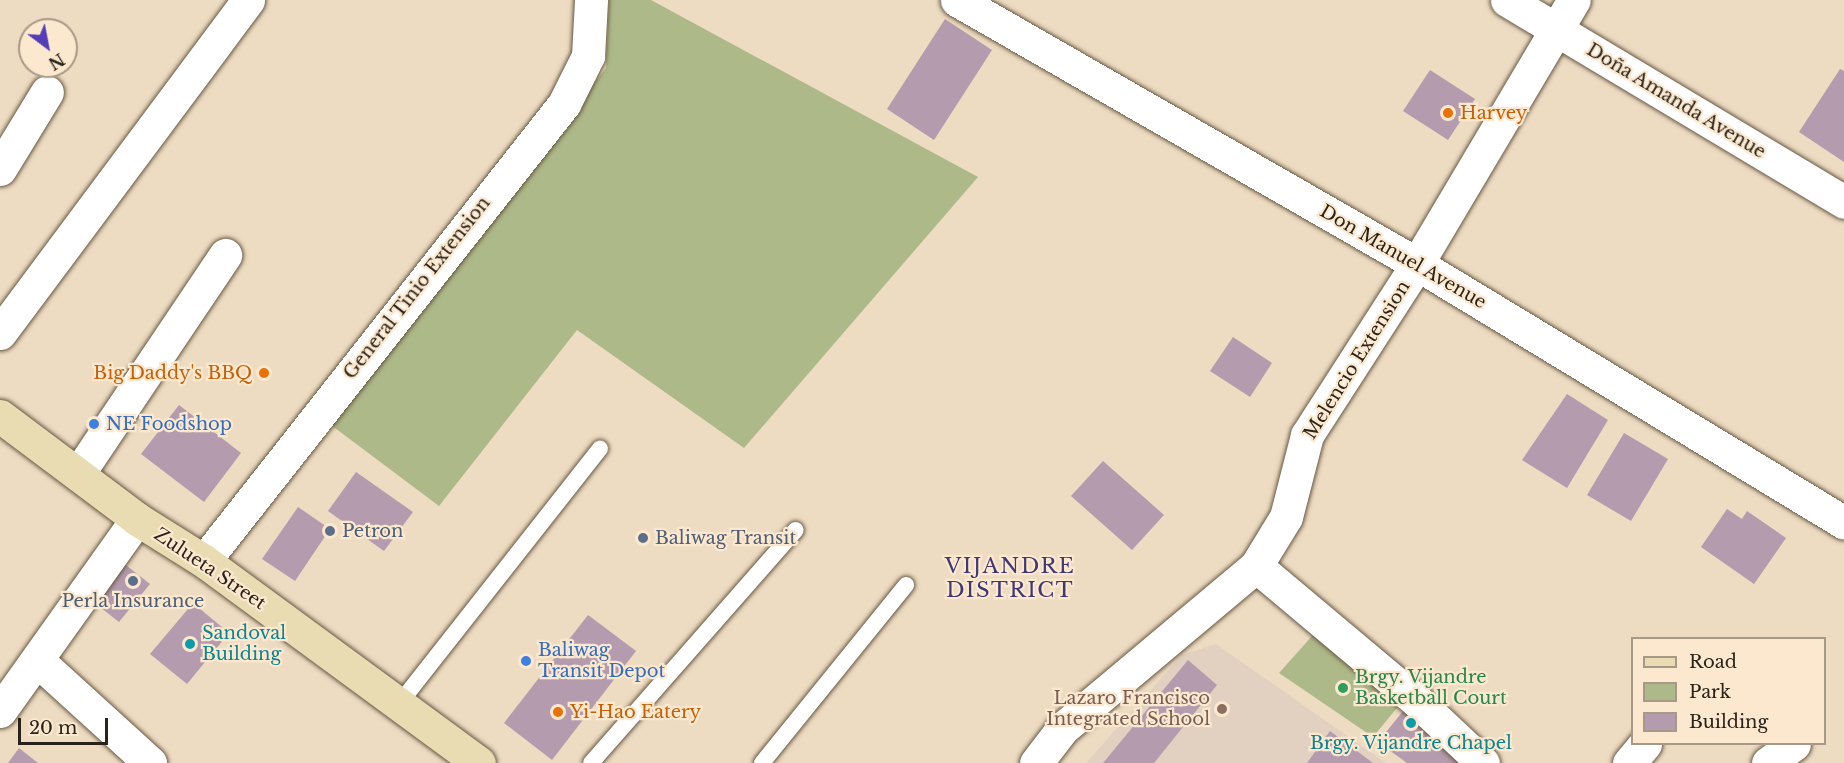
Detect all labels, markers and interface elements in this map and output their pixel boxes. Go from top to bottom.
north arrow [18,18,78,78]
street label: Doña Amanda Avenue [1582,39,1770,163]
text: N [45,49,68,74]
place label: Harvey [1460,102,1527,124]
marker: Harvey [1441,106,1455,120]
street label: General Tinio Extension [339,192,495,384]
street label: Don Manuel Avenue [1316,200,1490,314]
street label: Melencio Extension [1299,277,1415,443]
place label: Big Daddy's BBQ [93,362,252,384]
marker: Big Daddy's BBQ [257,366,271,380]
place label: NE Foodshop [106,413,232,435]
marker: NE Foodshop [87,417,101,431]
place label: Petron [342,520,404,542]
street label: Zulueta Street [150,524,270,614]
marker: Petron [323,524,337,538]
place label: Baliwag Transit [655,527,797,549]
marker: Baliwag Transit [636,531,650,545]
district label: VIJANDRE DISTRICT [945,553,1075,603]
marker: Perla Insurance [126,574,140,588]
place label: Perla Insurance [62,590,204,612]
place label: Sandoval Building [202,623,286,666]
marker: Sandoval Building [183,637,197,651]
legend [1631,637,1826,745]
place label: Baliwag Transit Depot [538,640,665,682]
text: Road [1689,651,1737,673]
marker: Baliwag Transit Depot [519,654,533,668]
place label: Brgy. Vijandre Basketball Court [1355,667,1507,710]
marker: Brgy. Vijandre Basketball Court [1336,681,1350,695]
text: Park [1689,681,1731,703]
place label: Lazaro Francisco Integrated School [1046,688,1210,730]
place label: Yi-Hao Eatery [570,701,701,723]
marker: Lazaro Francisco Integrated School [1215,702,1229,716]
marker: Yi-Hao Eatery [551,705,565,719]
scale bar [21,706,111,744]
text: Building [1689,711,1768,733]
marker: Brgy. Vijandre Chapel [1404,716,1418,730]
text: 20 m [29,717,77,739]
place label: Brgy. Vijandre Chapel [1310,732,1512,754]

